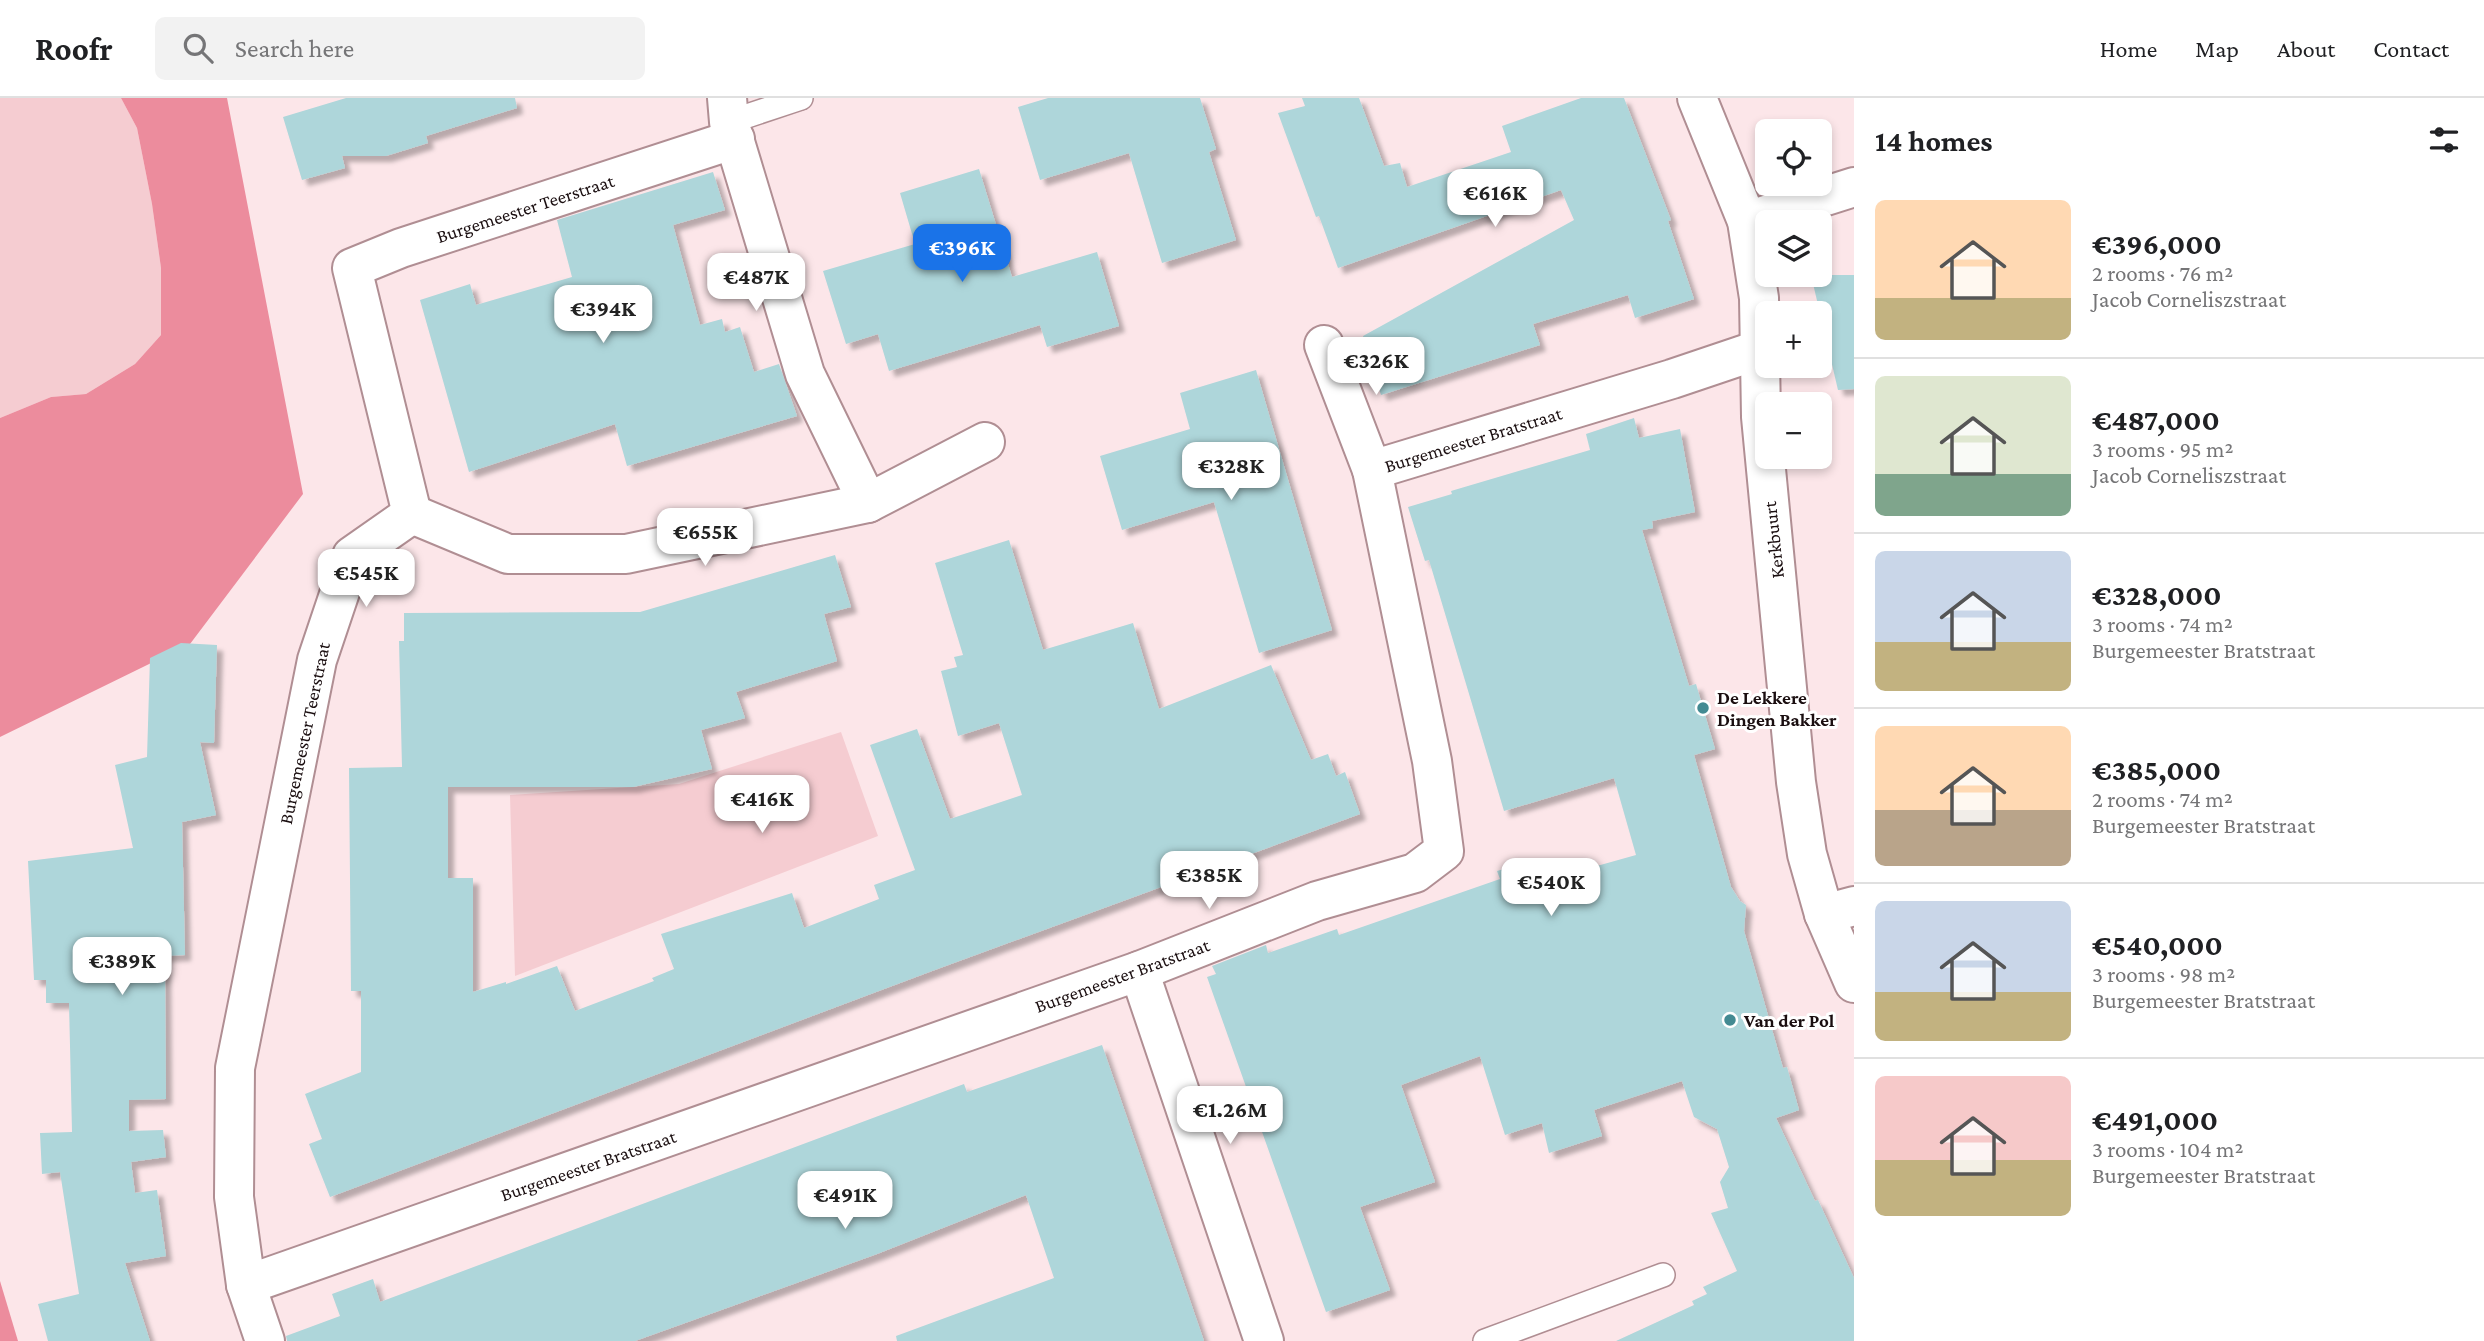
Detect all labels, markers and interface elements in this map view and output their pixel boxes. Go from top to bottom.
search box [155,17,645,80]
icon: search [179,29,217,67]
text: Roofr [35,30,113,67]
text: Search here [235,34,354,63]
text: Home [2100,35,2157,62]
text: Map [2195,35,2239,62]
text: About [2277,35,2335,62]
text: Contact [2373,35,2449,62]
map controls [1755,119,1832,469]
button: locate [1755,119,1832,196]
icon: filters [2425,121,2463,159]
text: 14 homes [1875,124,1993,157]
street label: Burgemeester Teerstraat [434,170,617,247]
pin: €616K [1446,170,1544,229]
text: €616K [1463,179,1527,205]
button: layers [1755,210,1832,287]
pin: €396K [913,225,1011,284]
text: €396,000 [2092,227,2222,260]
icon: home [1931,228,2015,312]
text: €396K [929,234,995,260]
pin: €487K [707,254,805,313]
text: 2 rooms · 76 m² [2092,260,2233,286]
text: €487K [723,263,789,289]
pin: €394K [554,286,652,345]
text: Jacob Corneliszstraat [2092,286,2286,312]
text: €394K [570,295,636,321]
button: + [1755,301,1832,378]
pin: €326K [1327,338,1425,397]
text: €326K [1343,347,1409,373]
button: − [1755,392,1832,469]
street label: Burgemeester Bratstraat [1382,402,1565,476]
text: €487,000 [2092,403,2220,436]
icon: home [1931,404,2015,488]
text: 3 rooms · 95 m² [2092,436,2233,462]
pin: €328K [1182,442,1280,502]
text: €328K [1198,452,1264,478]
text: Jacob Corneliszstraat [2092,462,2286,488]
street label: Kerkbuurt [1759,500,1788,580]
pin: €655K [656,508,754,568]
text: €655K [673,518,737,544]
pin: €545K [317,550,415,609]
text: €545K [334,559,398,585]
text: €328,000 [2092,578,2222,611]
icon: home [1931,579,2015,663]
text: 3 rooms · 74 m² [2092,611,2233,637]
text: Burgemeester Bratstraat [2092,637,2315,663]
street label: Burgemeester Teerstraat [275,640,334,826]
place label: De Lekkere Dingen Bakker [1717,687,1837,730]
marker: De Lekkere Dingen Bakker [1695,700,1711,716]
text: €385,000 [2092,753,2221,786]
icon: home [1931,754,2015,838]
pin: €416K [713,776,811,835]
text: €416K [730,785,794,811]
text: 2 rooms · 74 m² [2092,786,2233,812]
text: Burgemeester Bratstraat [2092,812,2315,838]
pin: €385K [1160,852,1258,911]
pin: €540K [1502,858,1600,918]
text: €385K [1176,861,1242,887]
text: €540K [1517,868,1585,894]
text: €540,000 [2092,928,2223,961]
icon: home [1931,929,2015,1013]
street label: Burgemeester Bratstraat [1032,934,1213,1017]
pin: €389K [73,937,171,997]
text: €389K [89,947,155,973]
text: 3 rooms · 98 m² [2092,961,2235,987]
text: Burgemeester Bratstraat [2092,987,2315,1013]
place label: Van der Pol [1743,1010,1835,1031]
marker: Van der Pol [1722,1012,1738,1028]
pin: €1.26M [1173,1086,1287,1146]
text: €1.26M [1193,1096,1267,1122]
text: €491,000 [2092,1103,2218,1136]
icon: home [1931,1104,2015,1188]
street label: Burgemeester Bratstraat [498,1125,679,1205]
text: 3 rooms · 104 m² [2092,1136,2244,1162]
text: Burgemeester Bratstraat [2092,1162,2315,1188]
pin: €491K [796,1172,894,1231]
text: €491K [813,1181,877,1207]

